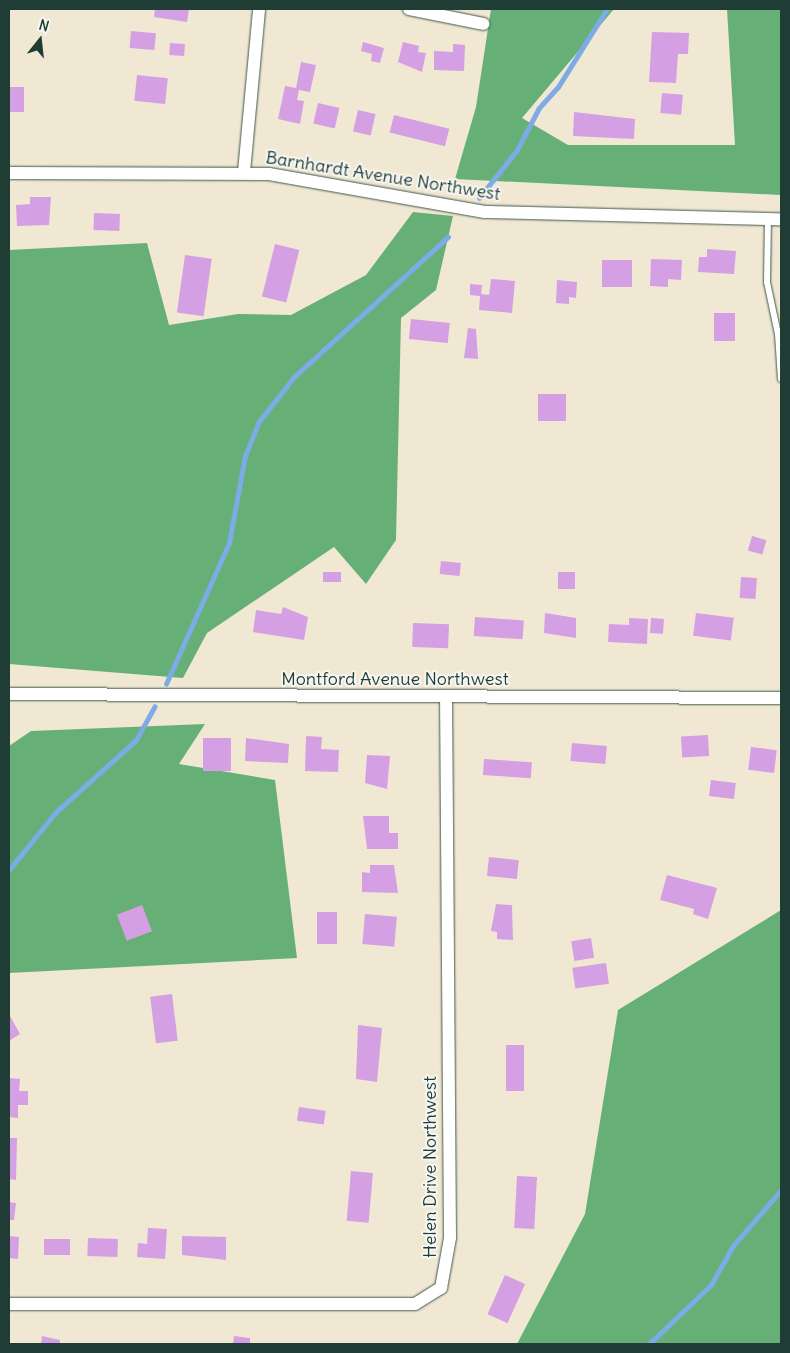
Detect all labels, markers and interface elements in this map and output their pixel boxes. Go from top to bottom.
north arrow [15,15,65,65]
text: N [37,16,51,36]
street label: Barnhardt Avenue Northwest [264,147,502,205]
street label: Montford Avenue Northwest [281,668,509,690]
street label: Helen Drive Northwest [419,1076,441,1258]

